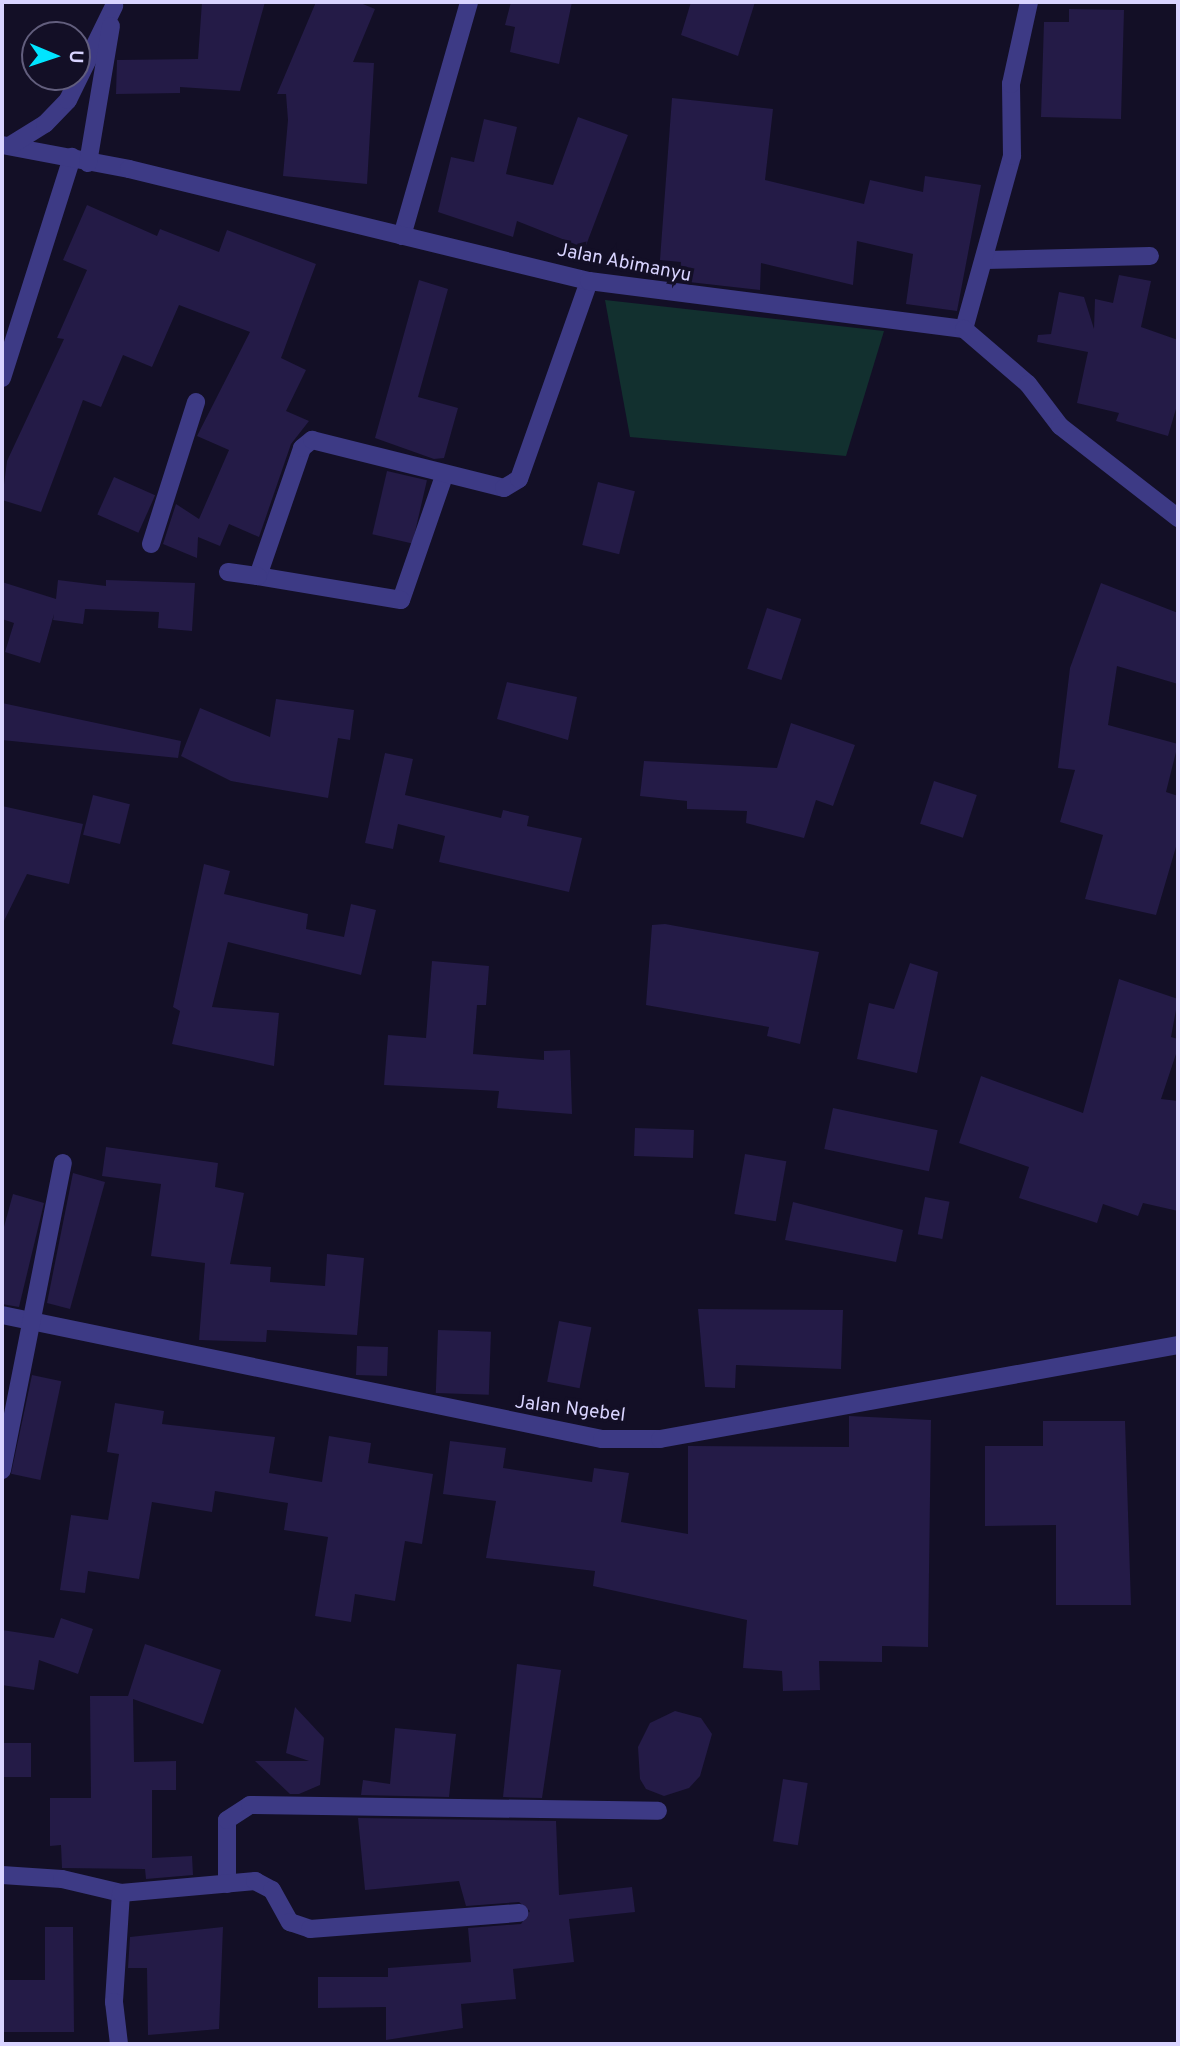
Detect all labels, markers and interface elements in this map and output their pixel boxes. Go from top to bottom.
north arrow [21,21,91,91]
text: U [63,49,87,64]
street label: Jalan Abimanyu [555,240,693,288]
street label: Jalan Ngebel [513,1392,627,1428]

